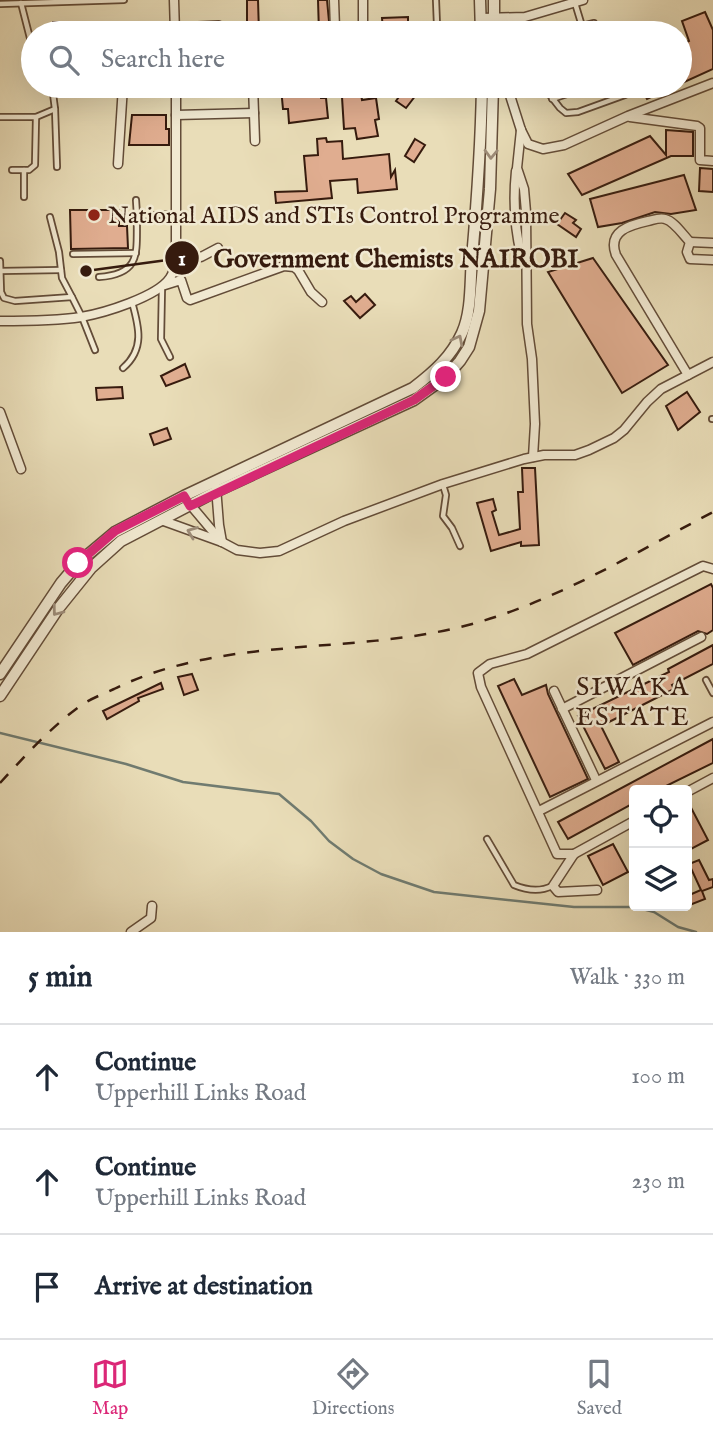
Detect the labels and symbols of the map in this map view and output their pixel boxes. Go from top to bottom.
one-way arrow [484,149,499,160]
place label: National AIDS and STIs Control Programme [108,201,559,232]
marker: National AIDS and STIs Control Programme [86,207,102,223]
callout: Government Chemists NAIROBI [165,234,593,281]
text: Government Chemists NAIROBI [213,243,579,276]
text: 1 [178,246,186,273]
one-way arrow [450,335,464,347]
route end [430,361,461,392]
one-way arrow [186,526,198,540]
route start [62,547,93,578]
one-way arrow [52,603,65,616]
district label: SIWAKA ESTATE [575,671,691,734]

